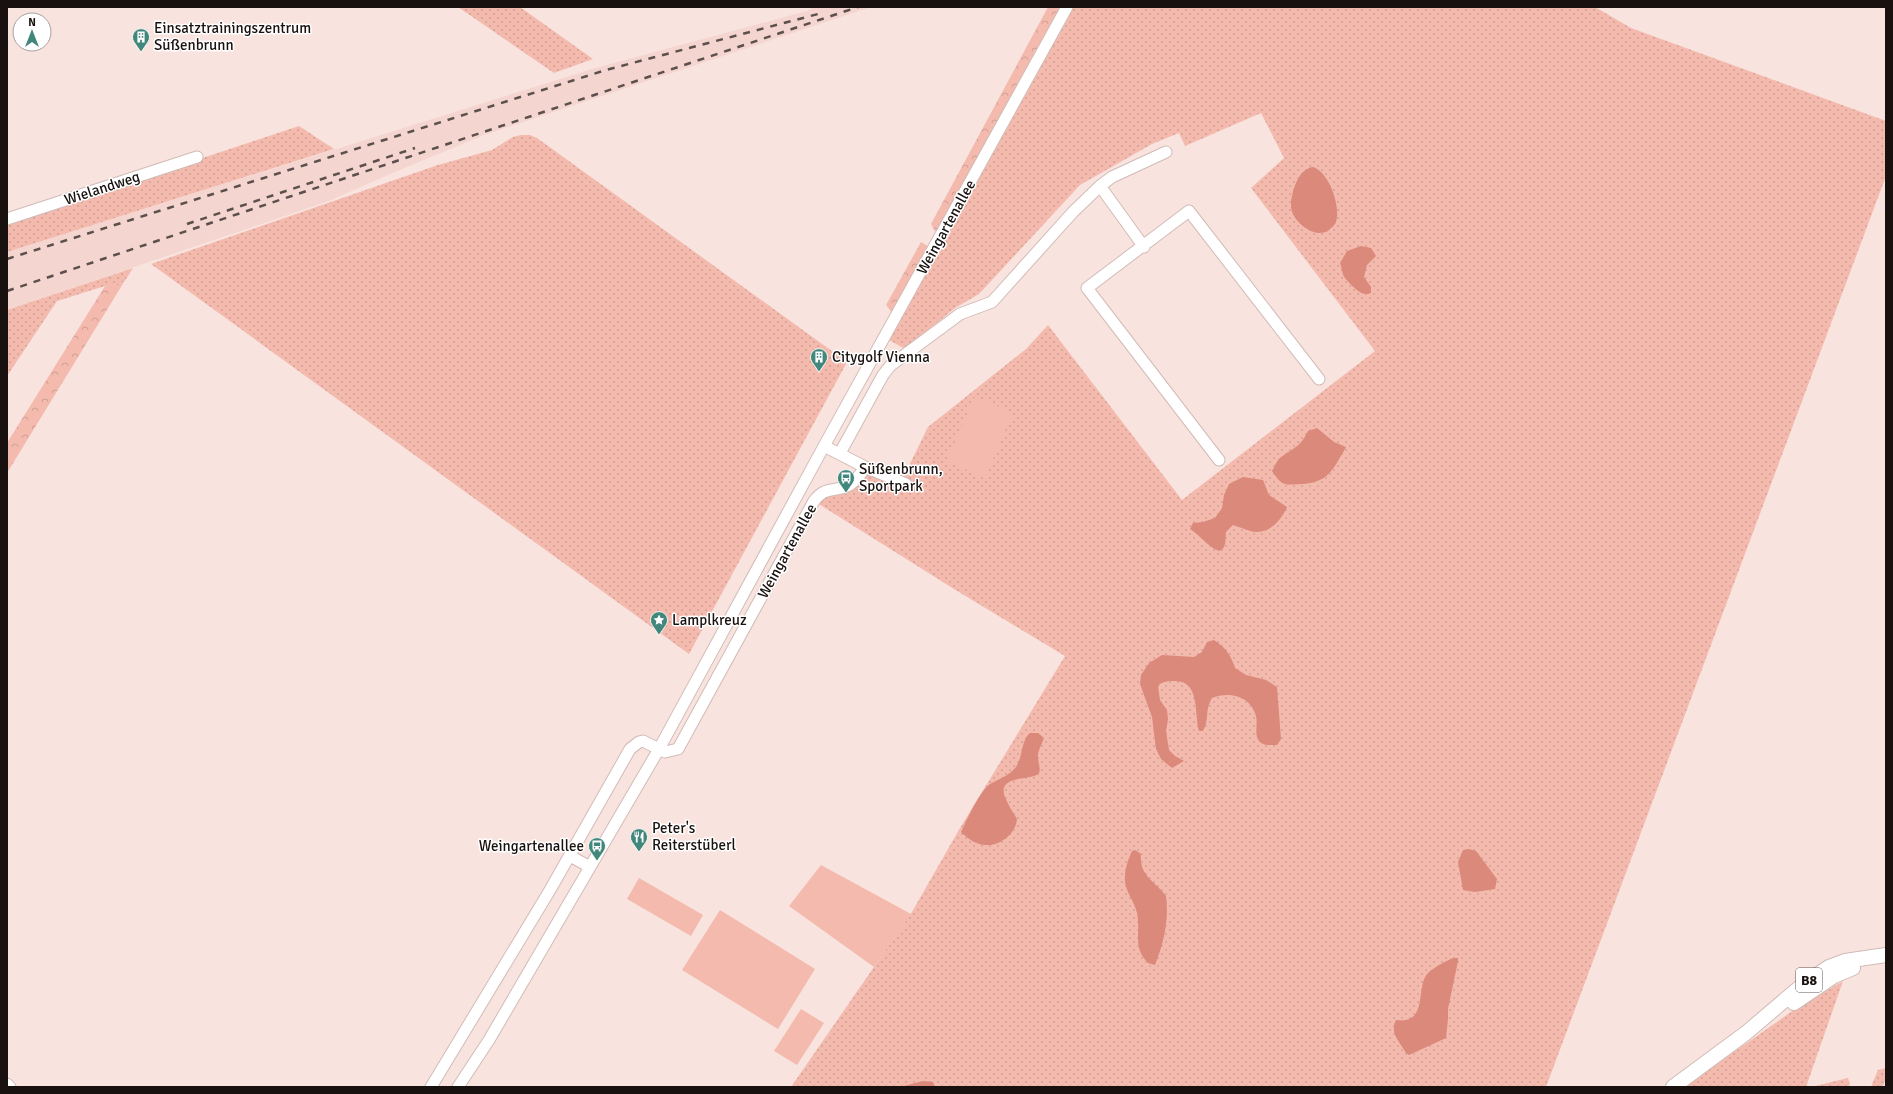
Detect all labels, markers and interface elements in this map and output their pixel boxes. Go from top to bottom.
north arrow [12,12,52,52]
text: N [28,16,36,29]
place label: Einsatztrainingszentrum Süßenbrunn [154,19,311,54]
building icon: Einsatztrainingszentrum Süßenbrunn [131,27,151,52]
street label: Wielandweg [62,167,142,209]
street label: Weingartenallee [913,177,979,277]
building icon: Citygolf Vienna [809,347,829,372]
place label: Citygolf Vienna [832,348,930,366]
place label: Süßenbrunn, Sportpark [859,460,943,495]
bus stop icon: Süßenbrunn, Sportpark [836,468,856,493]
street label: Weingartenallee [754,501,820,601]
place icon: Lamplkreuz [649,610,669,635]
place label: Lamplkreuz [672,611,747,629]
place label: Peter's Reiterstüberl [652,819,736,854]
restaurant icon: Peter's Reiterstüberl [629,827,649,852]
bus stop icon: Weingartenallee [587,836,607,861]
place label: Weingartenallee [479,837,584,855]
road number: B8 [1796,968,1822,992]

